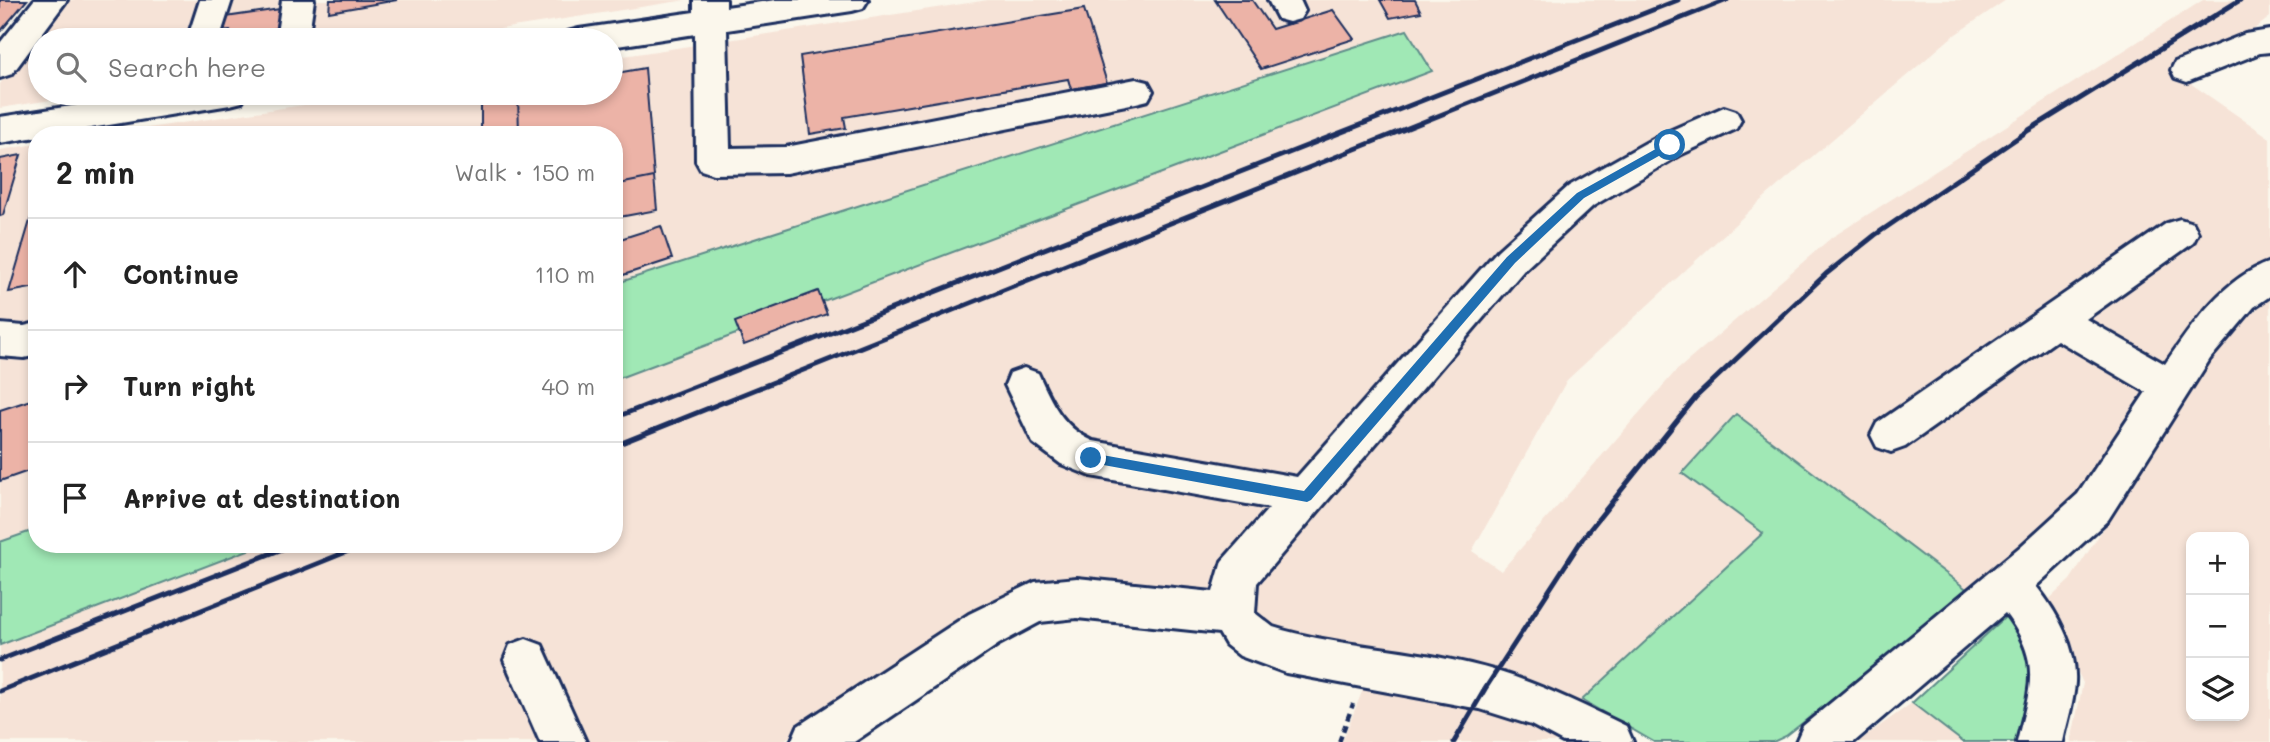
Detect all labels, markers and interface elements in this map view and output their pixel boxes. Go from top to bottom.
search box [28,28,623,105]
icon: search [52,48,90,86]
text: Search here [108,50,266,84]
route start [1654,129,1685,160]
text: 2 min [56,152,135,192]
text: Walk · 150 m [454,157,595,187]
icon: ahead [56,255,94,293]
text: Continue [123,257,239,291]
text: 110 m [535,259,595,289]
icon: right [56,367,94,405]
text: Turn right [123,369,256,403]
text: 40 m [542,371,595,401]
route end [1075,442,1106,473]
icon: arrive [56,479,94,517]
text: Arrive at destination [123,481,400,515]
map controls [2186,532,2249,721]
button: + [2186,532,2249,595]
button: − [2186,595,2249,658]
button: layers [2186,658,2249,721]

